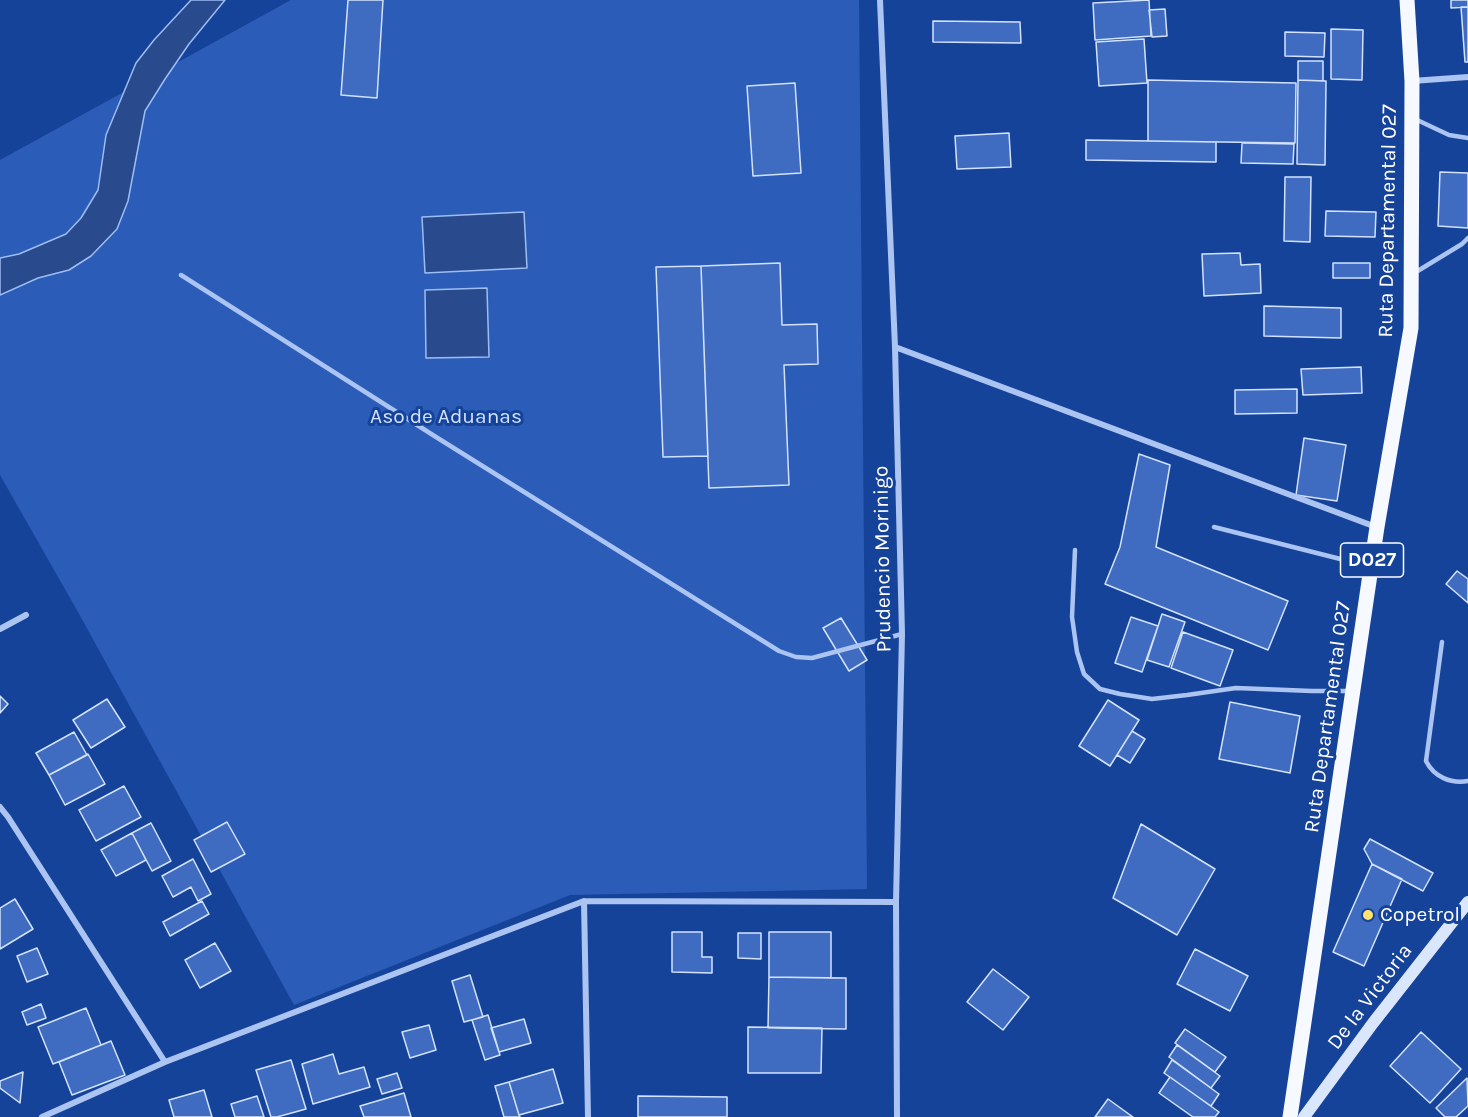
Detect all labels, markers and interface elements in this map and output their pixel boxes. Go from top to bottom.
street label: Ruta Departamental 027 [1373,104,1403,338]
park label: Aso de Aduanas [370,404,522,430]
street label: Prudencio Morinigo [869,465,897,653]
road number: D027 [1340,543,1404,577]
street label: Ruta Departamental 027 [1299,600,1357,834]
place label: Copetrol [1380,902,1460,928]
marker: Copetrol [1361,908,1375,922]
street label: De la Victoria [1322,939,1418,1055]

